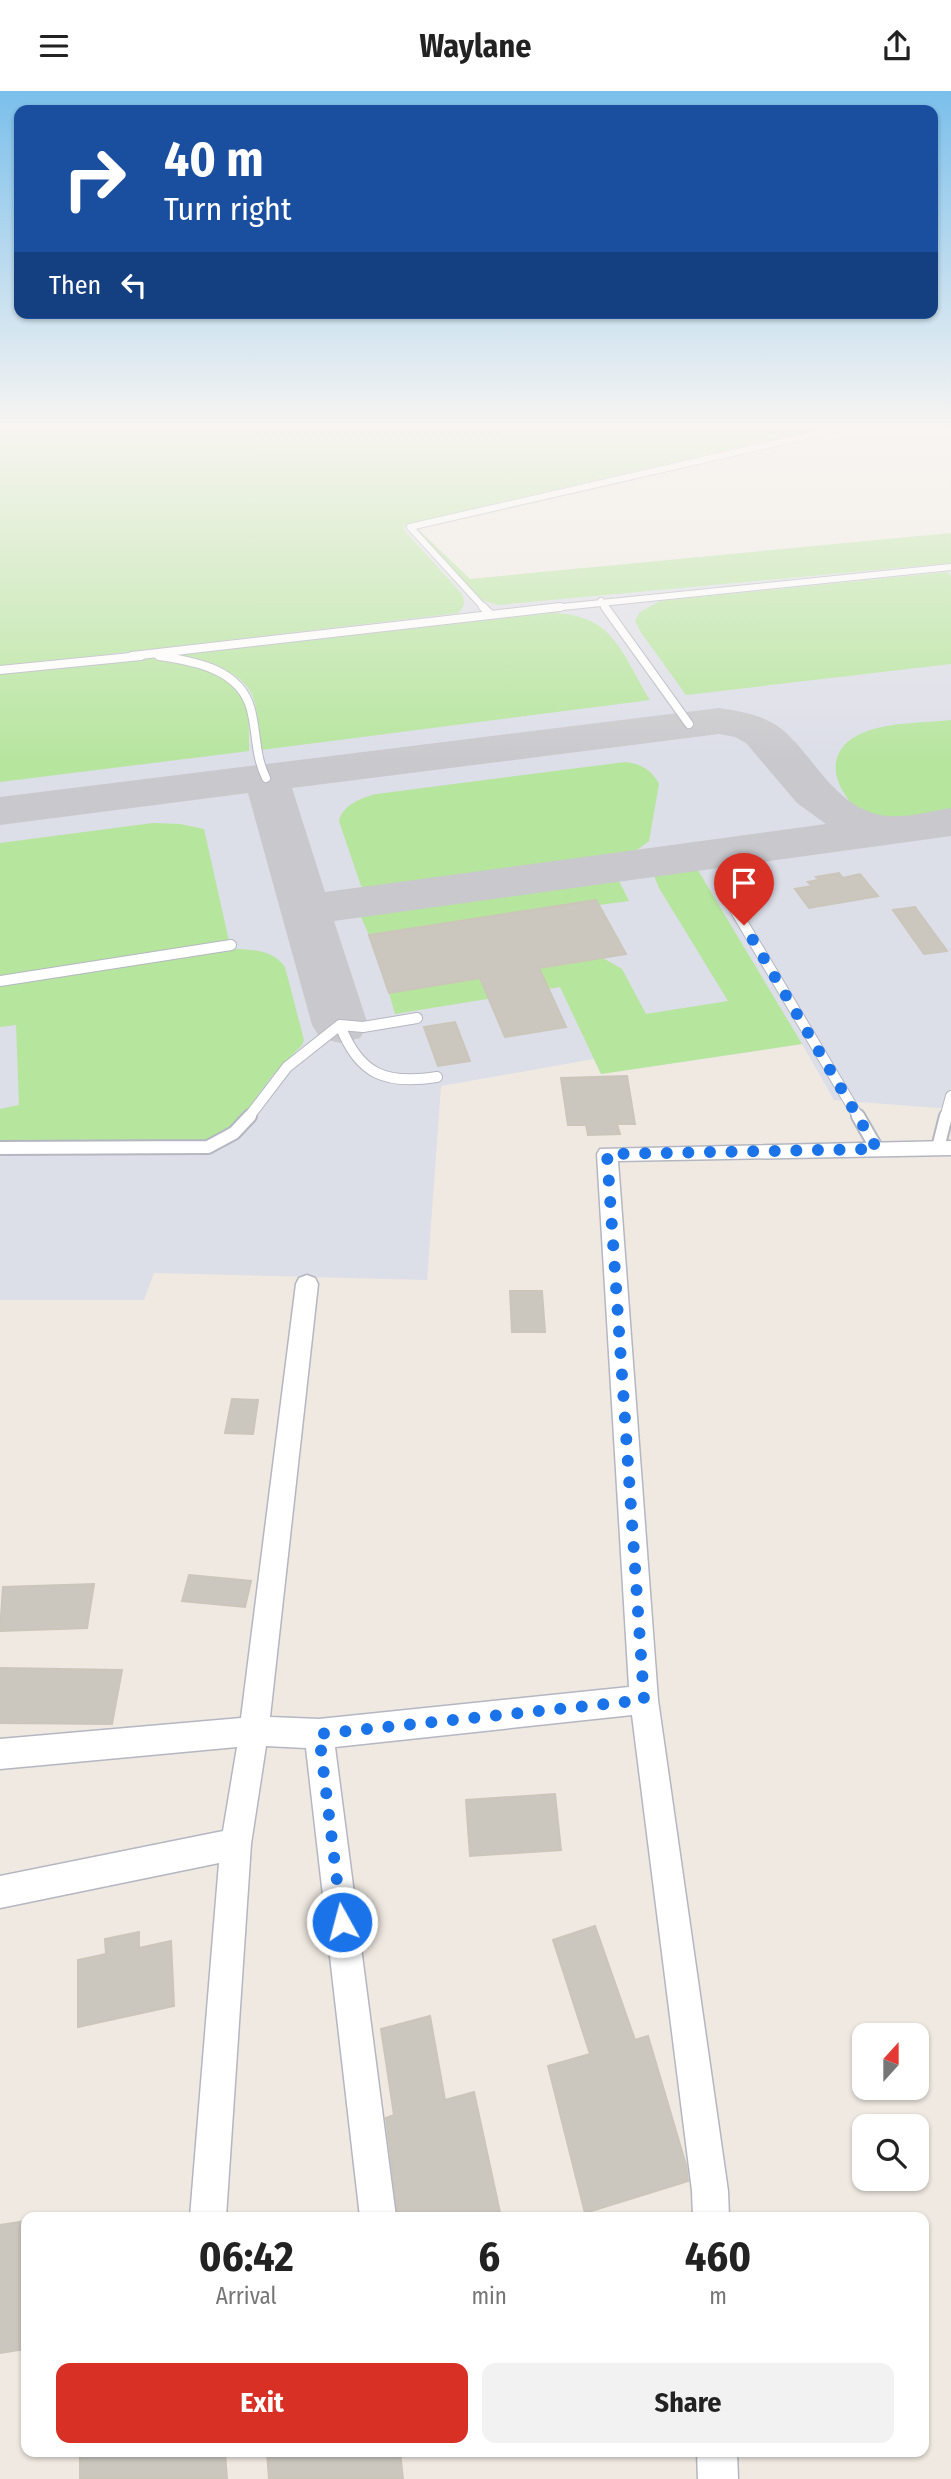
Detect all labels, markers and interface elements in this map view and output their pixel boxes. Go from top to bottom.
icon: menu [35,27,73,65]
text: Waylane [420,27,531,65]
icon: share [878,27,916,65]
text: 40 m [164,130,264,189]
icon: right [49,133,140,224]
text: Turn right [164,190,291,228]
icon: left [115,266,153,304]
text: Then [49,270,101,301]
pin [714,853,774,925]
icon: arrive [725,864,763,902]
position arrow [305,1885,379,1959]
north arrow [852,2023,929,2100]
map controls [852,2023,929,2191]
button: search [852,2114,929,2191]
text: 06:42 [199,2232,294,2282]
text: 6 [478,2232,500,2282]
text: 460 [685,2232,751,2282]
text: Arrival [216,2282,277,2310]
text: min [471,2282,507,2310]
text: m [709,2282,727,2310]
button: Exit [56,2363,468,2443]
button: Share [482,2363,894,2443]

